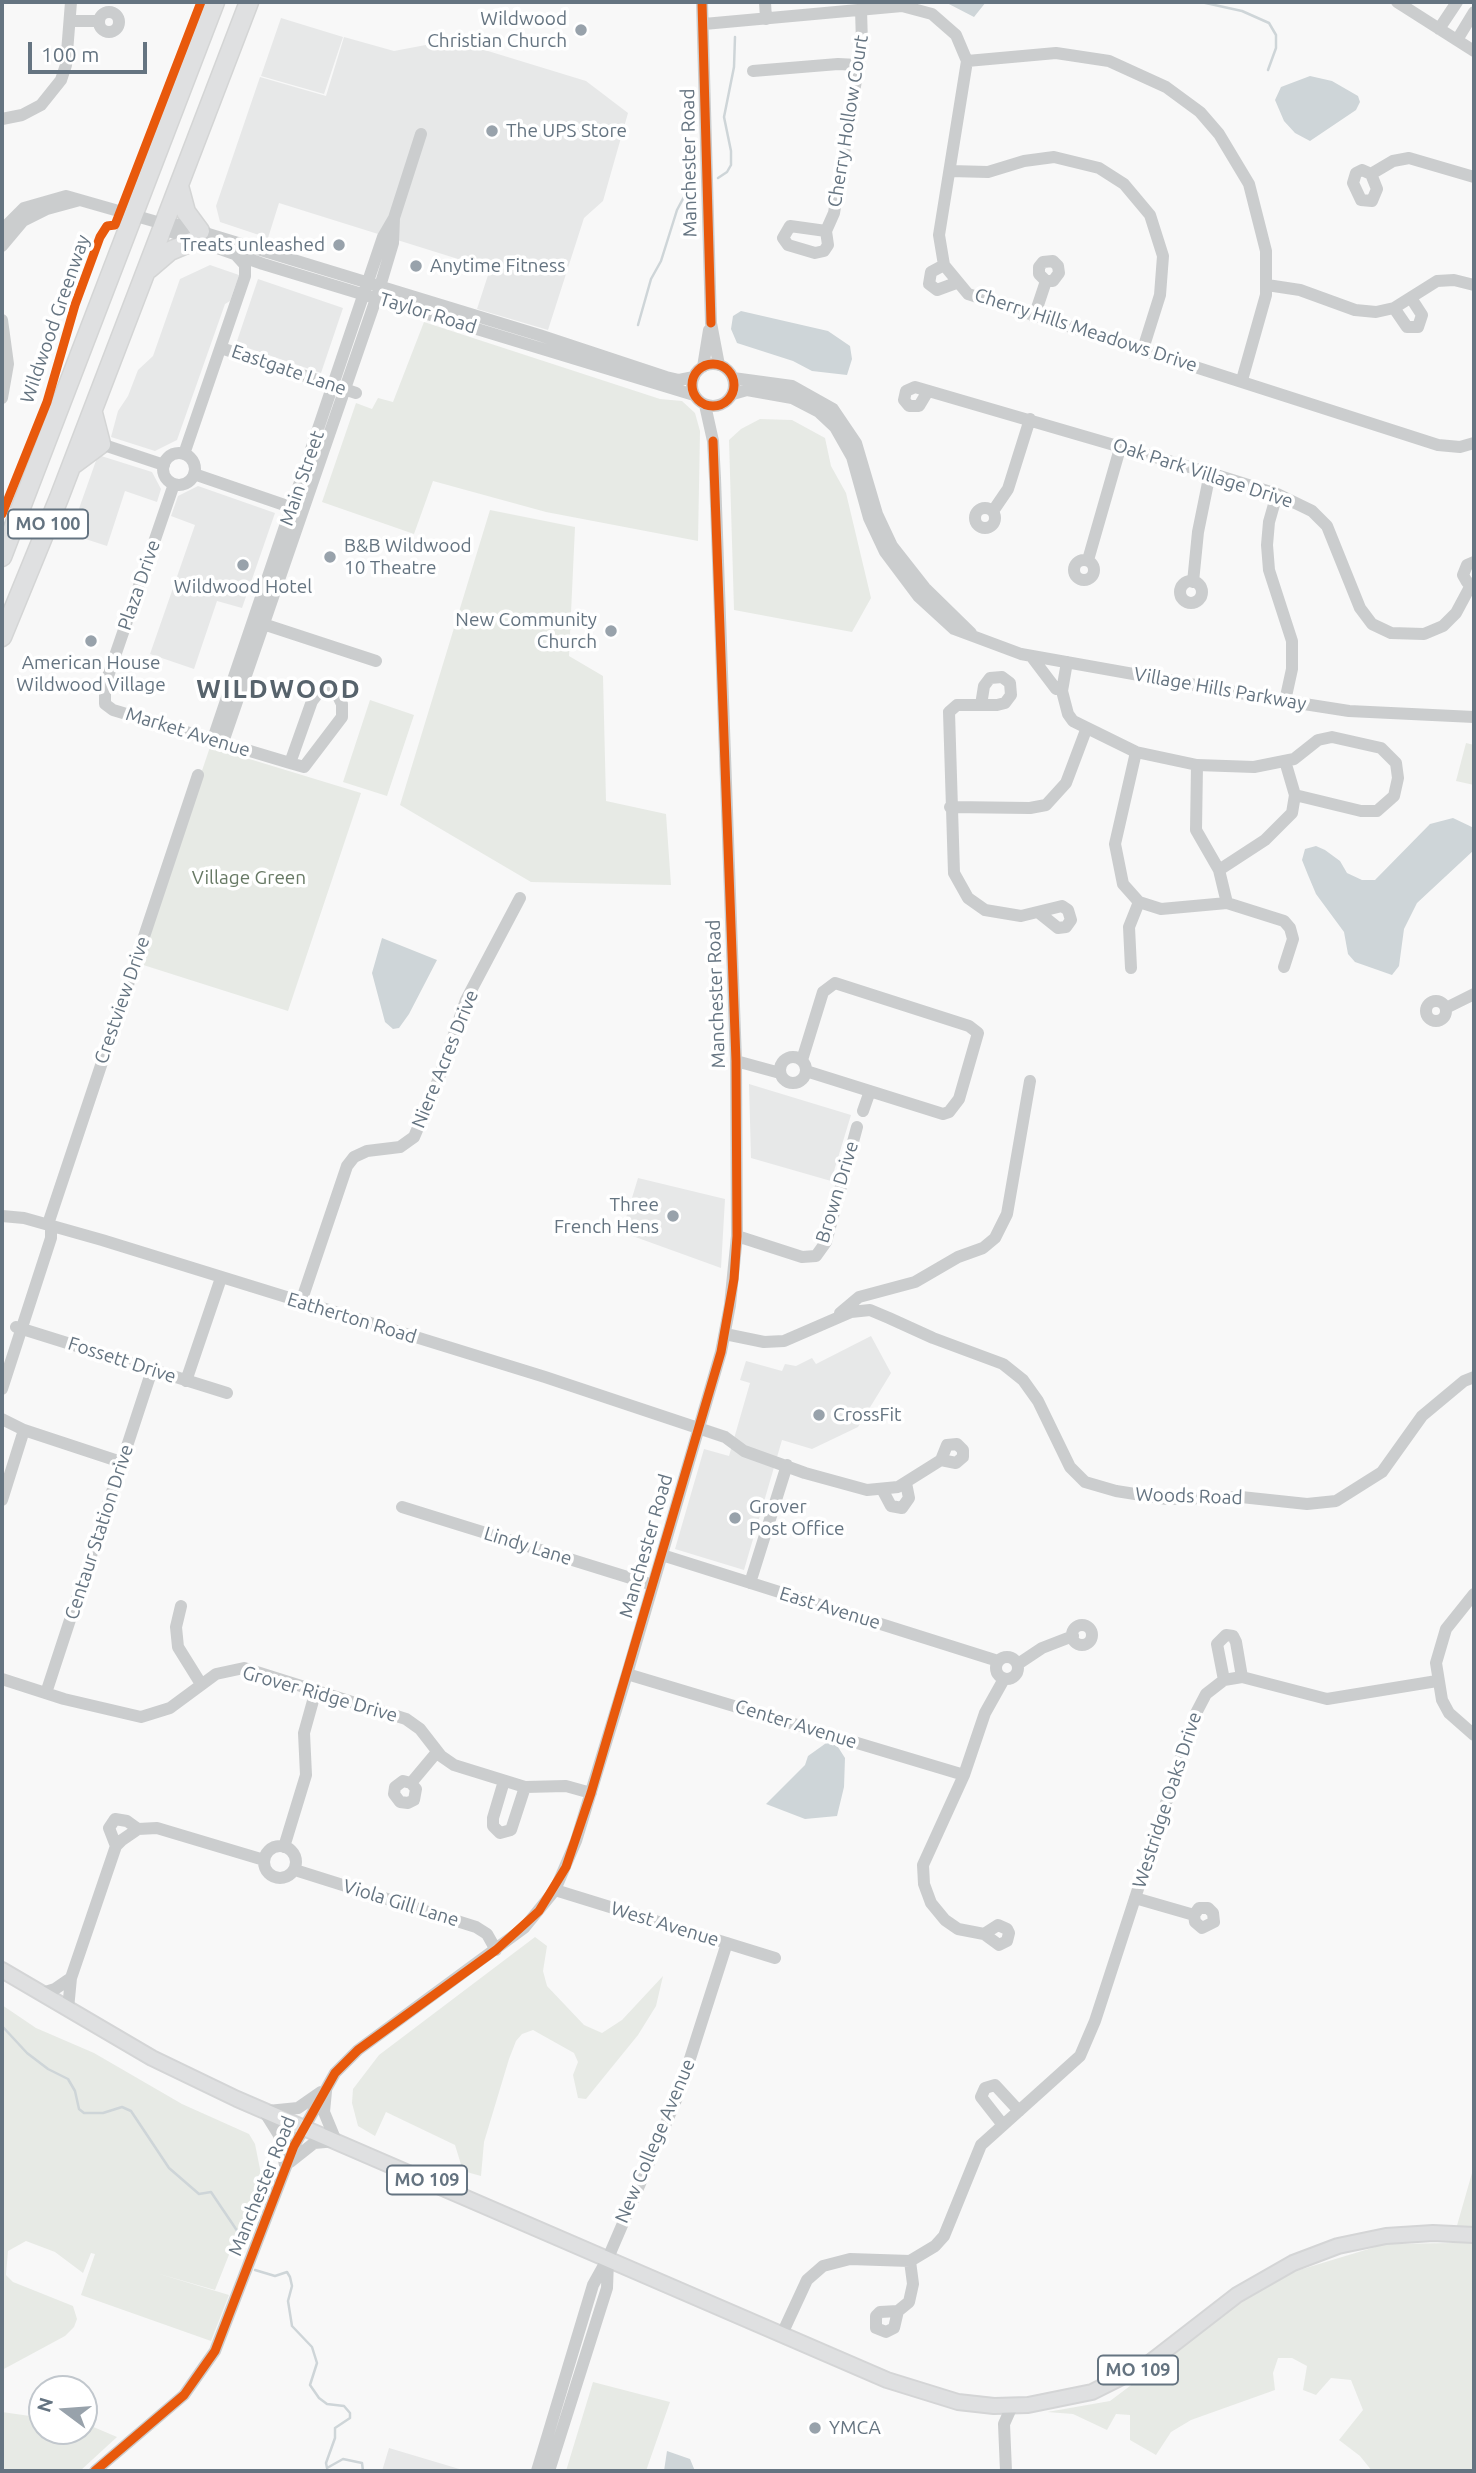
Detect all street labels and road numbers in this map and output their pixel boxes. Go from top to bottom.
street label: Cherry Hollow Court [823,33,873,209]
street label: Manchester Road [676,88,702,238]
street label: Wildwood Greenway [16,232,94,406]
street label: Cherry Hills Meadows Drive [972,283,1200,377]
street label: Taylor Road [377,287,479,339]
street label: Eastgate Lane [229,340,349,400]
street label: Main Street [275,427,329,529]
street label: Oak Park Village Drive [1110,433,1296,513]
road number: MO 100 [8,510,88,538]
street label: Plaza Drive [113,537,165,633]
street label: Village Hills Parkway [1132,663,1308,715]
street label: Market Avenue [123,702,253,762]
street label: Manchester Road [702,919,730,1069]
street label: Crestview Drive [89,933,155,1067]
street label: Niere Acres Drive [407,987,483,1131]
street label: Brown Drive [811,1138,863,1246]
street label: Eatherton Road [285,1288,419,1348]
street label: Fossett Drive [65,1332,179,1388]
street label: Centaur Station Drive [60,1441,138,1623]
street label: Manchester Road [615,1471,677,1621]
street label: Woods Road [1135,1483,1243,1509]
street label: Lindy Lane [481,1522,575,1570]
street label: East Avenue [777,1582,883,1634]
street label: Grover Ridge Drive [240,1661,400,1727]
street label: Center Avenue [732,1695,860,1753]
street label: Westridge Oaks Drive [1128,1709,1206,1891]
street label: Viola Gill Lane [340,1875,462,1931]
street label: West Avenue [608,1897,722,1951]
street label: New College Avenue [610,2055,700,2227]
street label: Manchester Road [224,2113,300,2259]
road number: MO 109 [387,2166,467,2194]
road number: MO 109 [1098,2356,1178,2384]

